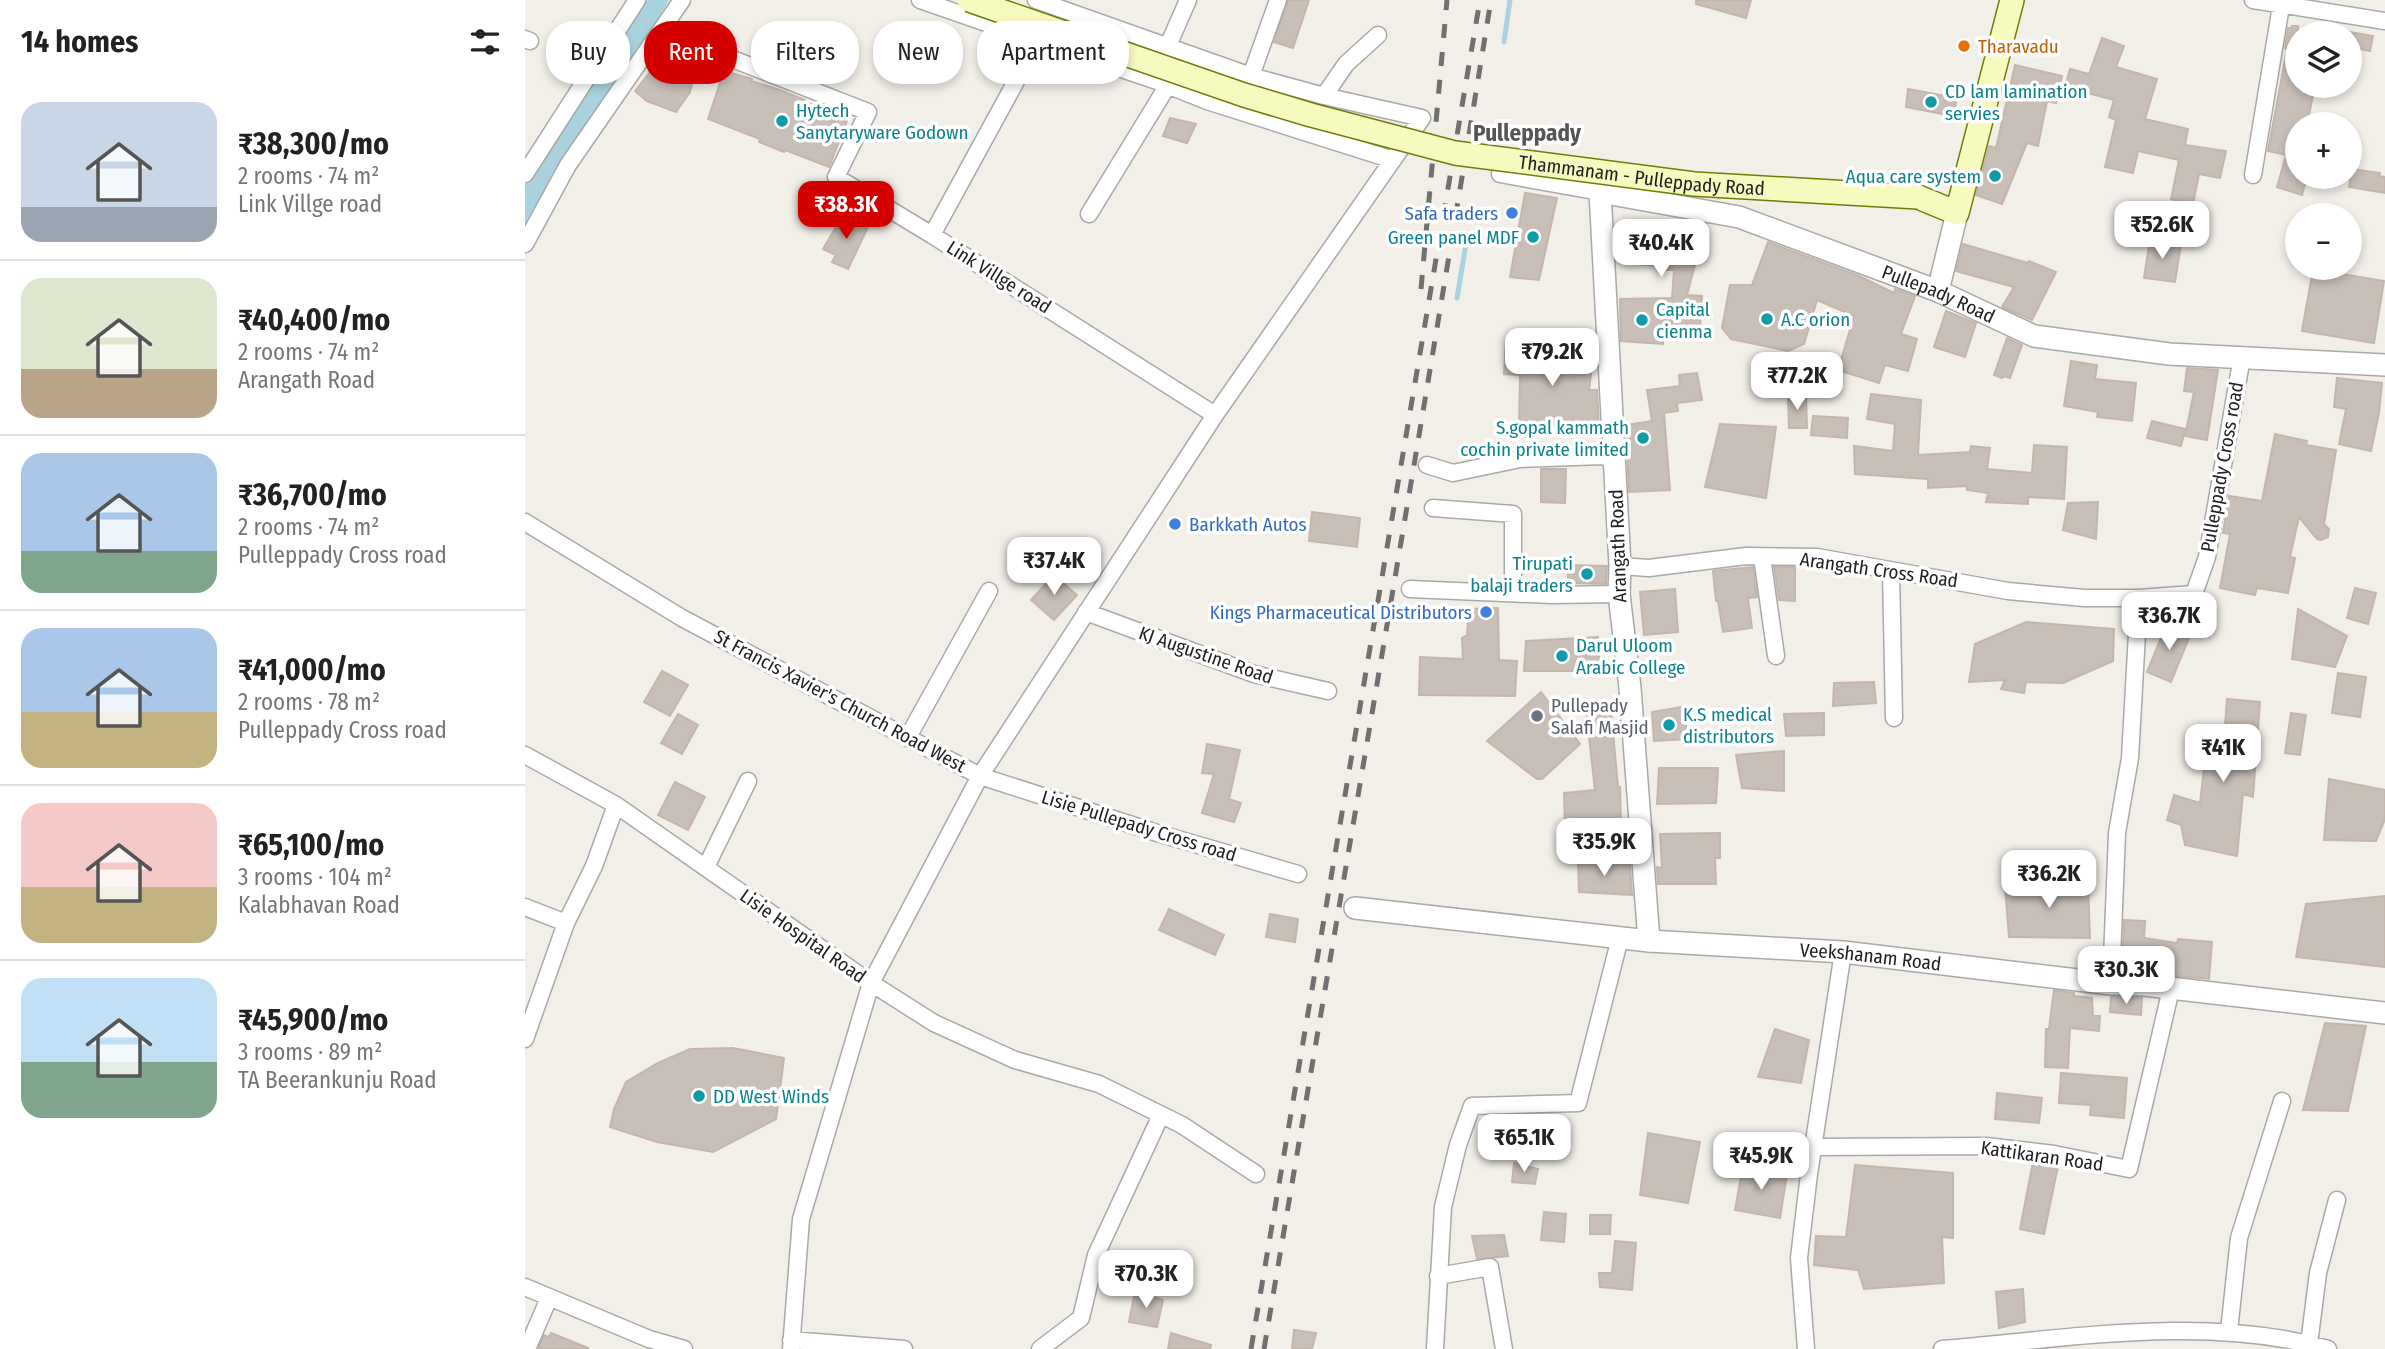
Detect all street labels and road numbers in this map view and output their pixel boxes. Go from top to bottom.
street label: Thammanam - Pulleppady Road [1518,150,1765,200]
street label: Link Villge road [942,236,1056,318]
street label: Pullepady Road [1879,260,1999,328]
street label: Pulleppady Cross road [2196,380,2248,554]
street label: Arangath Road [1605,489,1631,603]
street label: Arangath Cross Road [1799,548,1959,592]
street label: KJ Augustine Road [1136,621,1276,689]
street label: St Francis Xavier's Church Road West [710,625,971,778]
street label: Lisie Pullepady Cross road [1039,785,1239,867]
street label: Lisie Hospital Road [736,884,870,988]
street label: Veekshanam Road [1799,938,1943,975]
street label: Kattikaran Road [1979,1136,2105,1176]

